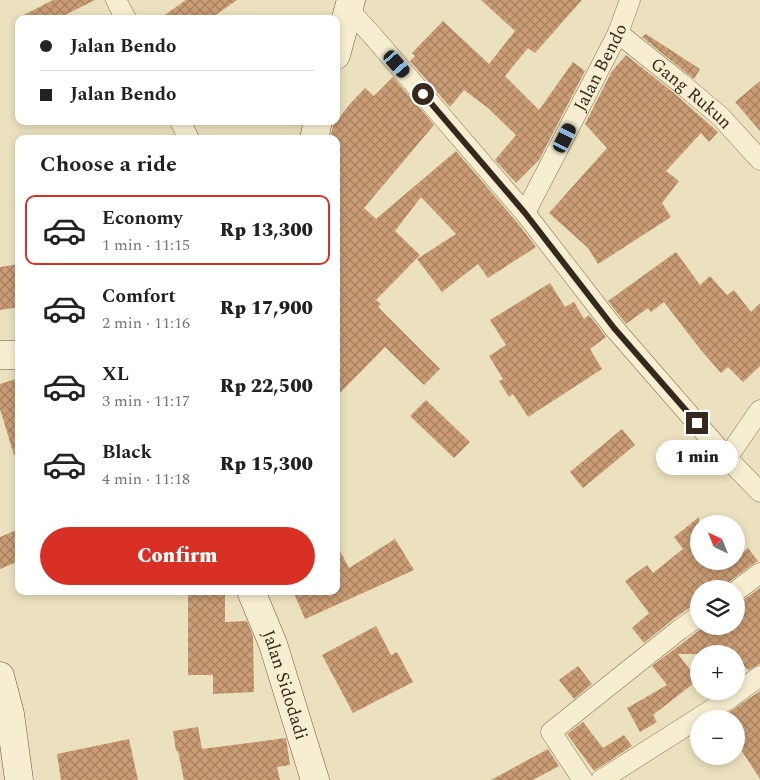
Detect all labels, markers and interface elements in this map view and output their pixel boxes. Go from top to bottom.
street label: Jalan Bendo [566,20,634,116]
text: Jalan Bendo [70,32,176,61]
car [381,48,412,80]
street label: Gang Rukun [645,51,739,135]
text: Jalan Bendo [70,80,176,109]
route start [412,83,434,105]
car [551,121,578,155]
text: Choose a ride [40,148,177,181]
text: Economy [102,204,183,233]
icon: car [42,208,87,253]
text: Rp 13,300 [220,216,313,245]
text: 1 min · 11:15 [102,233,190,257]
text: Comfort [102,282,176,311]
icon: car [42,286,87,331]
text: Rp 17,900 [220,294,313,323]
text: 2 min · 11:16 [102,311,190,335]
text: XL [102,360,129,389]
icon: car [42,364,87,409]
text: Rp 22,500 [220,372,313,401]
text: 3 min · 11:17 [102,389,190,413]
route end [686,412,708,434]
text: Black [102,438,152,467]
callout: 1 min [656,440,738,476]
icon: car [42,442,87,487]
text: 1 min [675,445,719,469]
text: Rp 15,300 [220,450,313,479]
text: 4 min · 11:18 [102,467,190,491]
north arrow [690,515,745,570]
map controls [690,515,745,765]
button: Confirm [40,527,315,585]
button: layers [690,580,745,635]
street label: Jalan Sidodadi [255,626,315,743]
button: + [690,645,745,700]
button: − [690,710,745,765]

